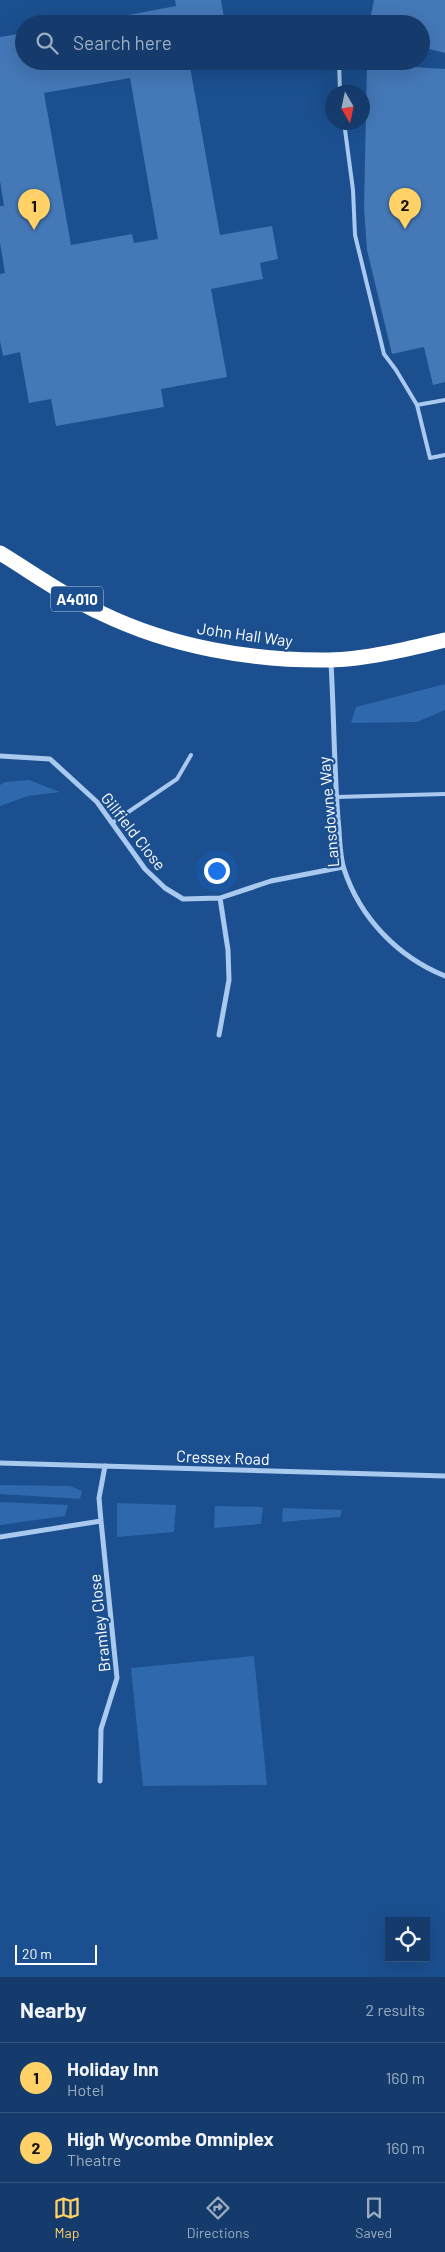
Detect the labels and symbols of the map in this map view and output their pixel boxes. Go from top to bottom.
north arrow [325,85,370,130]
pin: 2 [389,188,421,229]
pin: 1 [18,189,50,230]
road number: A4010 [51,586,103,612]
street label: John Hall Way [196,618,295,650]
street label: Lansdowne Way [314,755,342,868]
street label: Gillfield Close [98,788,170,874]
your location [204,858,230,884]
street label: Cressex Road [176,1446,270,1468]
street label: Bramley Close [84,1573,114,1673]
scale bar [15,1942,98,1965]

